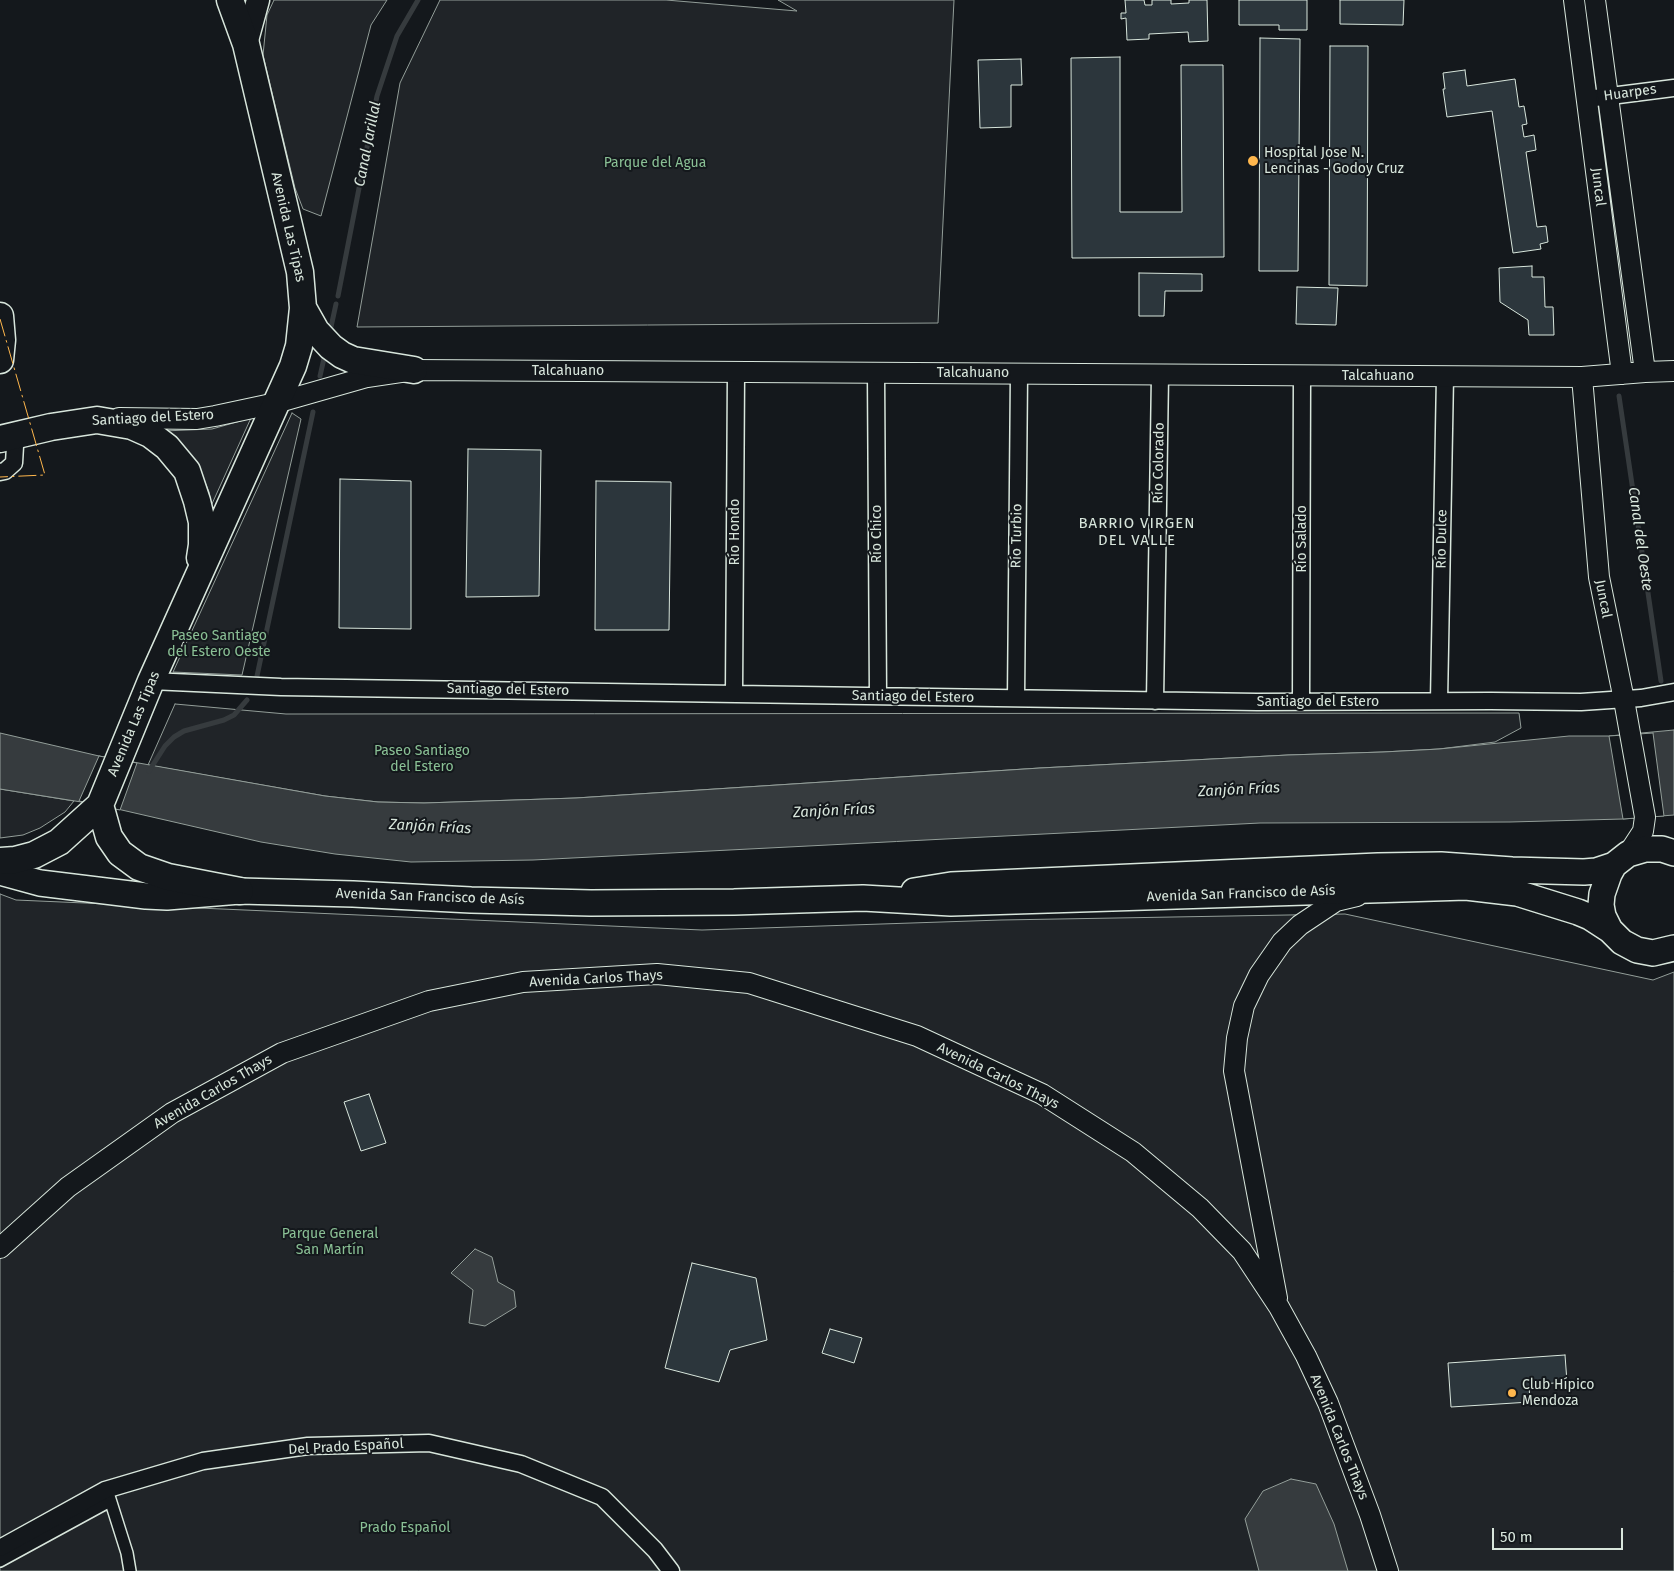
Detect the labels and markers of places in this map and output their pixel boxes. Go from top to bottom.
place label: Hospital Jose N. Lencinas - Godoy Cruz [1264,145,1404,178]
marker: Hospital Jose N. Lencinas - Godoy Cruz [1246,154,1260,168]
place label: Club Hípico Mendoza [1522,1377,1594,1410]
marker: Club Hípico Mendoza [1506,1387,1518,1399]

